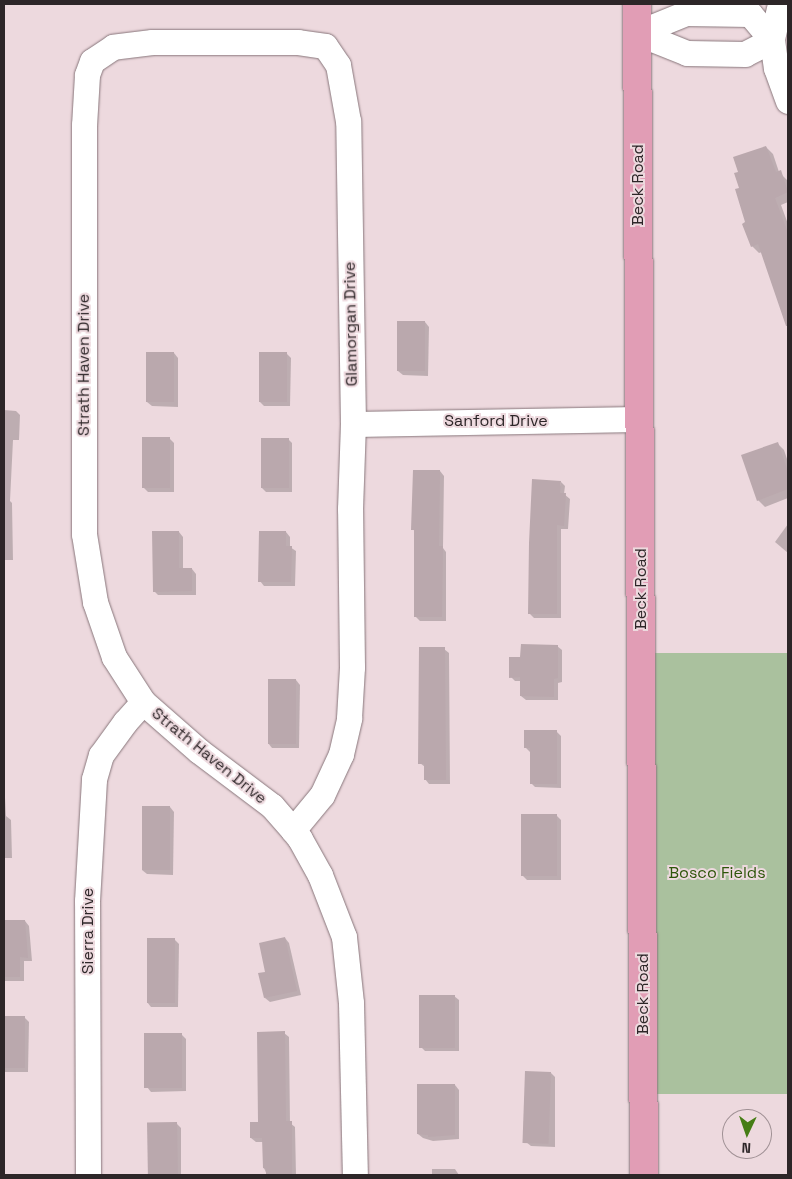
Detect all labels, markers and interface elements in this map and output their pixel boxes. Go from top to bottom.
street label: Beck Road [628,144,648,226]
street label: Glamorgan Drive [340,261,362,387]
street label: Strath Haven Drive [74,294,94,436]
street label: Sanford Drive [444,411,548,431]
street label: Beck Road [631,548,651,630]
street label: Strath Haven Drive [148,704,270,808]
park label: Bosco Fields [668,863,766,883]
street label: Sierra Drive [78,888,98,974]
street label: Beck Road [633,953,653,1035]
north arrow [722,1109,772,1159]
text: N [741,1139,751,1157]

